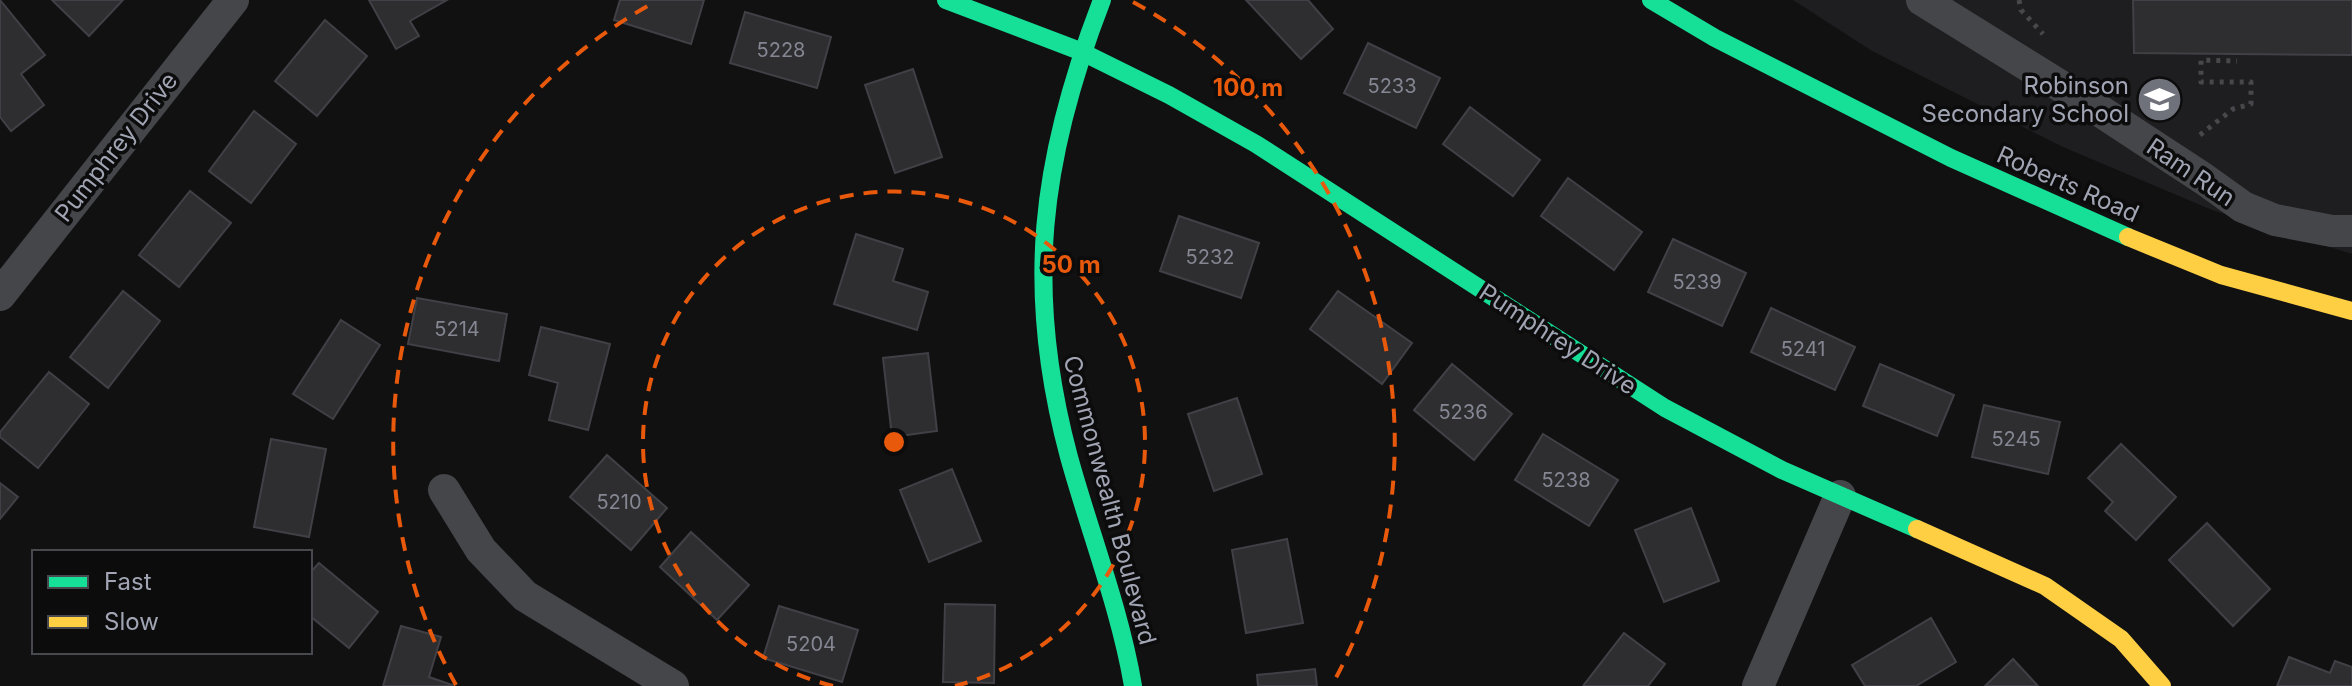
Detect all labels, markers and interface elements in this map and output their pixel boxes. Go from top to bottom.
house number: 5228 [757,38,805,62]
street label: Pumphrey Drive [49,67,183,227]
place label: Robinson Secondary School [1922,71,2129,128]
text: 100 m [1213,73,1283,102]
house number: 5233 [1367,74,1417,98]
school or university icon: Robinson Secondary School [2136,75,2184,123]
street label: Ram Run [2141,132,2241,212]
street label: Roberts Road [1992,140,2144,228]
house number: 5232 [1186,245,1234,269]
text: 50 m [1041,250,1101,279]
house number: 5239 [1672,270,1722,294]
street label: Pumphrey Drive [1474,277,1642,401]
house number: 5214 [434,317,480,341]
house number: 5241 [1781,337,1825,361]
street label: Commonwealth Boulevard [1057,352,1163,648]
house number: 5236 [1438,400,1488,424]
house number: 5245 [1991,427,2041,451]
centre of rings [880,428,908,456]
house number: 5238 [1541,468,1591,492]
house number: 5210 [596,490,642,514]
legend [32,550,312,654]
text: Fast [104,567,152,596]
text: Slow [104,607,159,636]
house number: 5204 [786,632,836,656]

